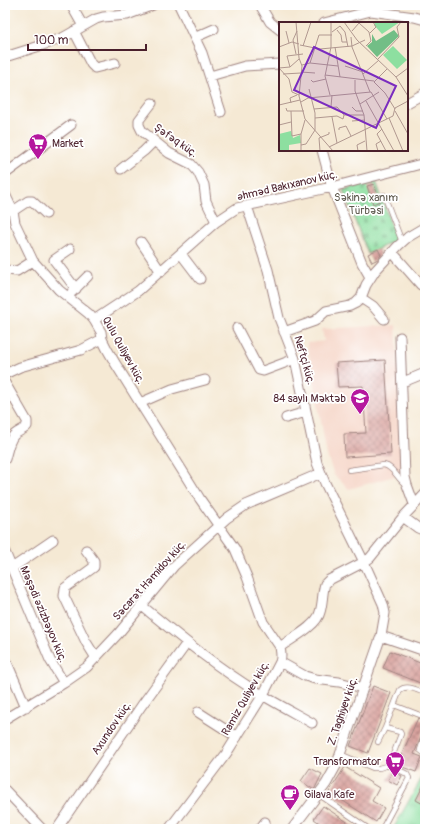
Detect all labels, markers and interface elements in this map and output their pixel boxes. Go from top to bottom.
inset map [279,22,408,151]
scale bar [28,26,146,52]
text: 100 m [34,33,69,48]
street label: Şəfəq küç. [151,121,200,160]
supermarket icon: Market [27,132,49,160]
place label: Market [52,137,84,150]
street label: Əhməd Bakıxanov küç. [236,168,338,203]
park label: Səkinə xanım Türbəsi [334,191,398,217]
street label: Qulu Quliyev küç. [100,314,148,386]
street label: Neftçi küç. [291,334,318,386]
school or university icon: 84 saylı Məktəb [349,387,371,415]
place label: 84 saylı Məktəb [273,392,346,405]
street label: Səcarət Həmidov küç. [110,538,189,623]
street label: Məşədi Əzizbəyov küç. [17,564,70,664]
street label: Ramiz Quliyev küç. [219,659,272,738]
street label: Z. Taghiyev küç. [325,675,360,747]
street label: Axundov küç. [89,699,134,757]
supermarket icon: Transformator [384,750,406,778]
place label: Transformator [313,755,381,768]
cafe icon: Gilava Kafe [279,783,301,811]
place label: Gilava Kafe [304,788,355,801]

